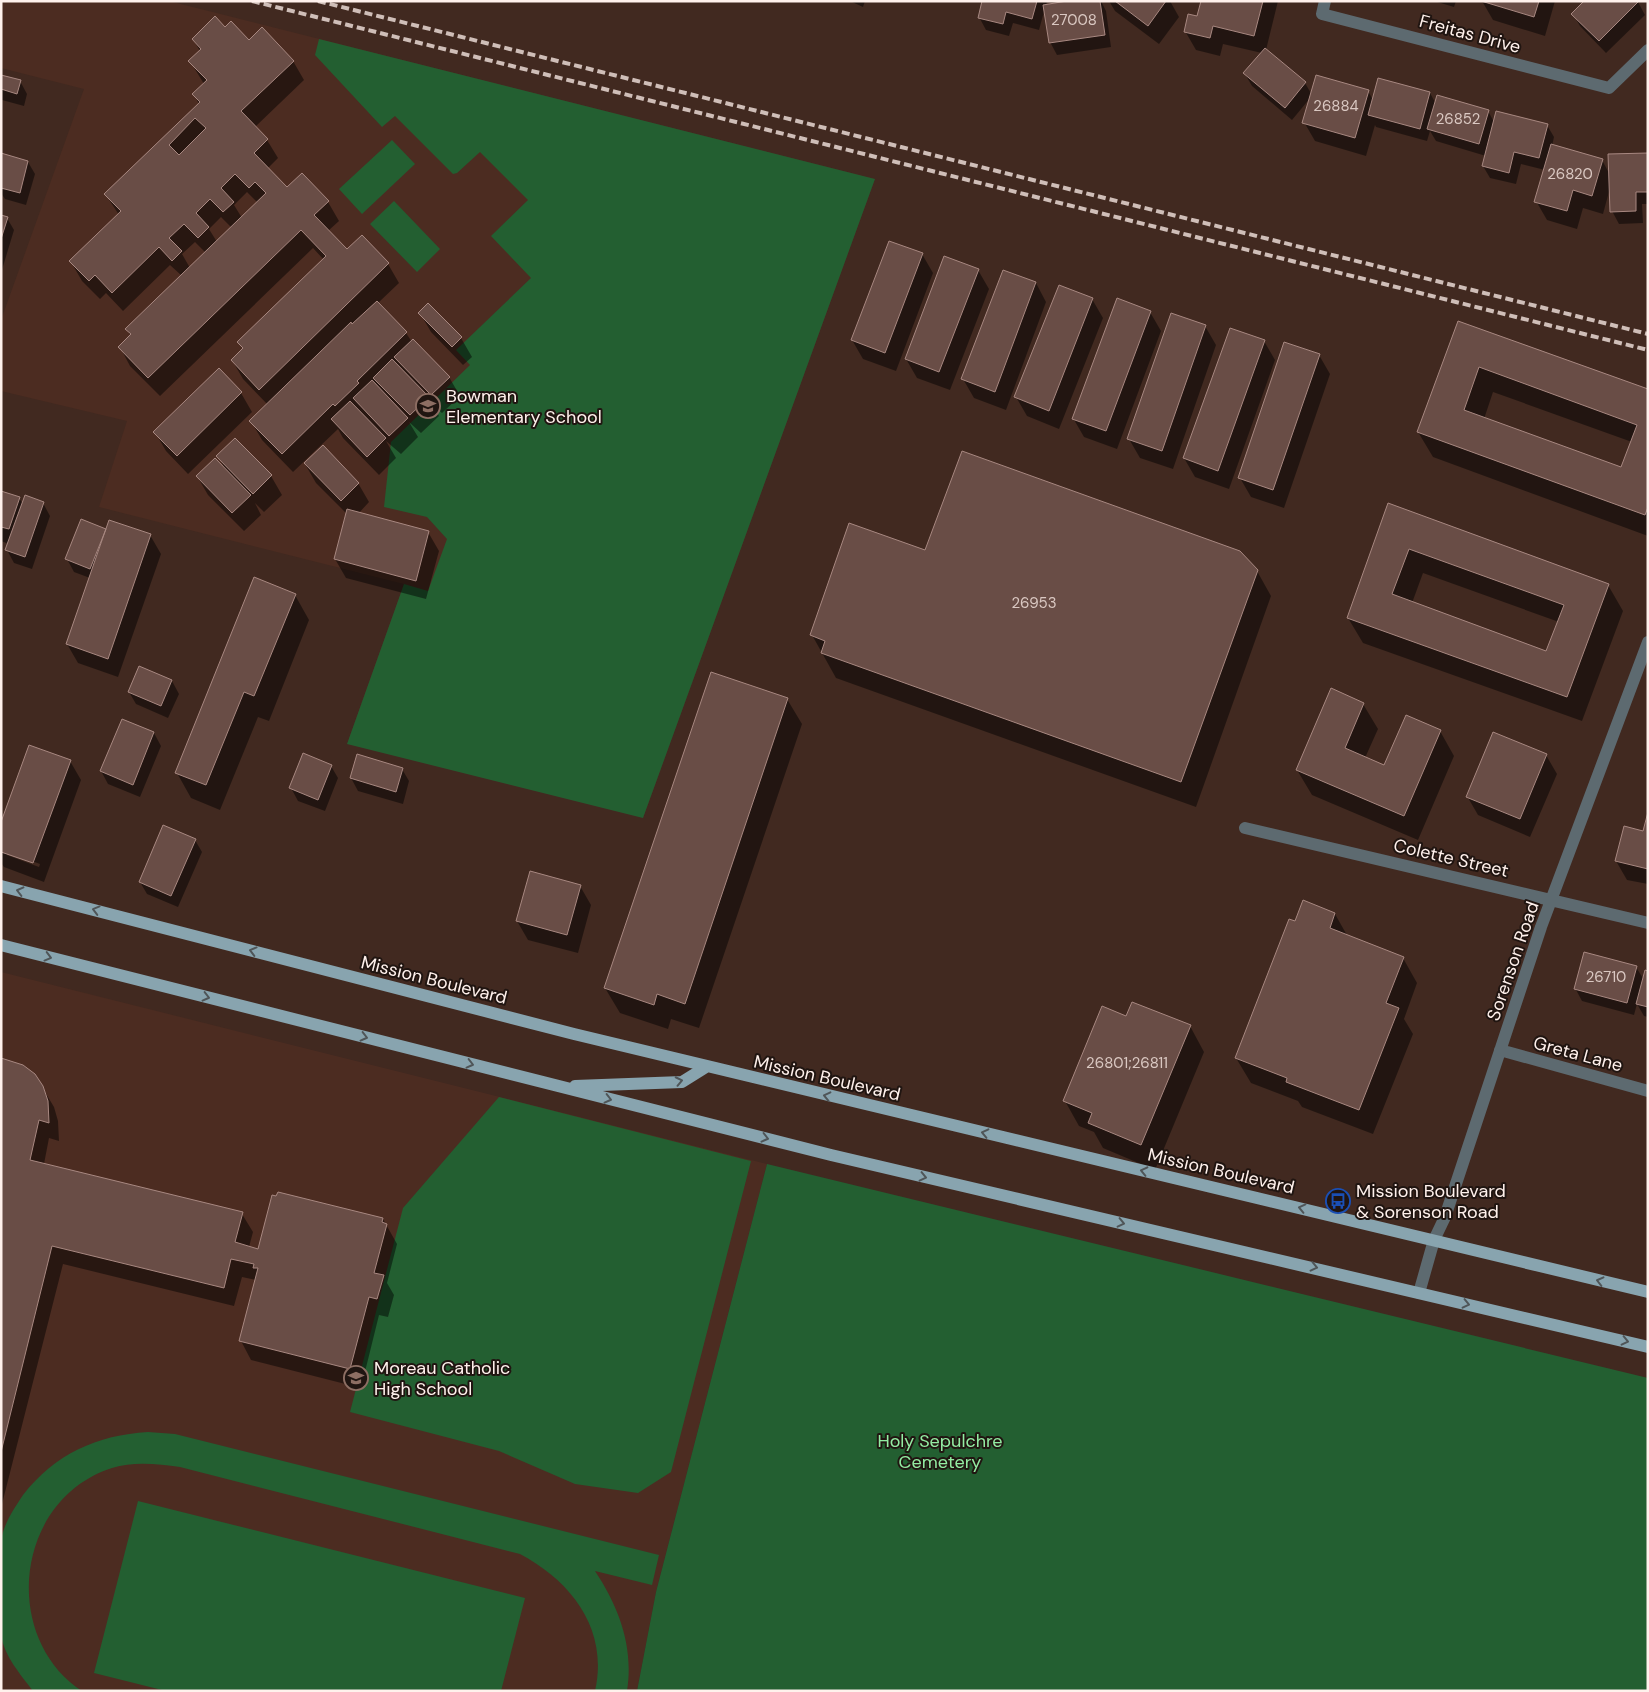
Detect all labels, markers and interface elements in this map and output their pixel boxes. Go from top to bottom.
street label: Freitas Drive [1417,9,1523,59]
house number: 27008 [1051,10,1097,30]
house number: 26884 [1313,96,1359,116]
house number: 26852 [1436,109,1480,129]
house number: 26820 [1547,164,1593,184]
place label: Bowman Elementary School [446,384,602,429]
school or university icon: Bowman Elementary School [415,393,441,419]
house number: 26953 [1011,593,1057,613]
street label: Colette Street [1391,833,1511,883]
one-way arrow [16,886,24,896]
street label: Sorenson Road [1481,898,1545,1024]
one-way arrow [92,906,100,916]
one-way arrow [249,947,258,957]
street label: Mission Boulevard [358,950,510,1010]
one-way arrow [44,951,53,962]
house number: 26710 [1586,967,1626,987]
one-way arrow [201,991,210,1002]
one-way arrow [359,1031,367,1041]
street label: Greta Lane [1531,1031,1625,1077]
street label: Mission Boulevard [751,1049,903,1107]
house number: 26801;26811 [1086,1053,1168,1073]
one-way arrow [465,1058,473,1068]
one-way arrow [674,1076,683,1087]
one-way arrow [823,1091,832,1102]
one-way arrow [603,1093,612,1104]
one-way arrow [981,1128,990,1139]
one-way arrow [761,1133,769,1143]
street label: Mission Boulevard [1145,1142,1297,1200]
one-way arrow [1139,1166,1148,1177]
one-way arrow [919,1171,928,1182]
place label: Mission Boulevard & Sorenson Road [1356,1179,1506,1224]
bus stop icon: Mission Boulevard & Sorenson Road [1325,1188,1351,1214]
one-way arrow [1298,1204,1306,1214]
one-way arrow [1117,1217,1126,1228]
one-way arrow [1309,1261,1318,1272]
one-way arrow [1596,1276,1605,1287]
one-way arrow [1462,1298,1471,1309]
one-way arrow [1620,1335,1629,1346]
place label: Moreau Catholic High School [374,1356,510,1401]
school or university icon: Moreau Catholic High School [343,1365,369,1391]
park label: Holy Sepulchre Cemetery [877,1429,1003,1474]

